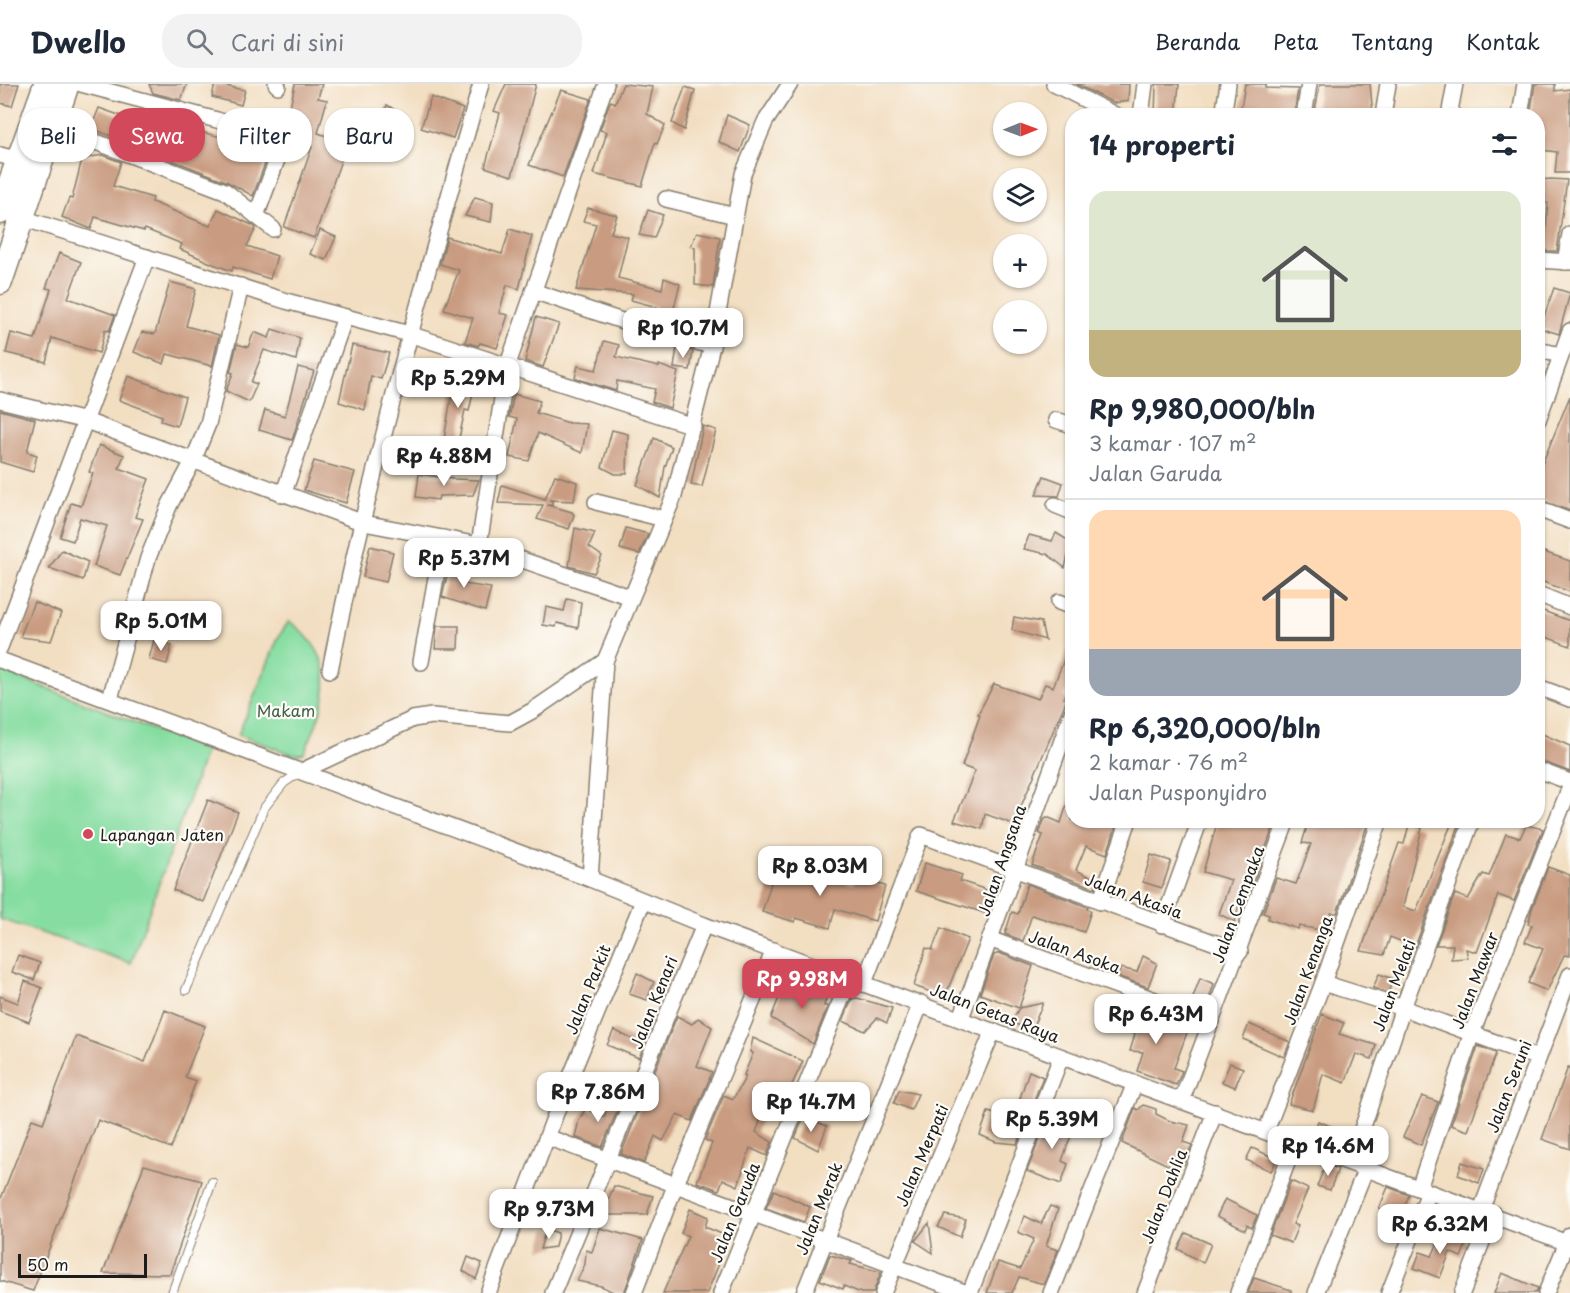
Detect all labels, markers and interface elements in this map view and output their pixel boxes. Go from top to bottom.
search box [162,14,582,68]
text: Dwello [30,20,126,63]
icon: search [183,25,216,58]
text: Cari di sini [231,25,344,58]
text: Beranda [1155,25,1240,57]
text: Peta [1273,25,1318,57]
text: Tentang [1351,25,1433,57]
text: Kontak [1466,25,1540,57]
north arrow [993,102,1047,156]
map controls [993,102,1047,354]
chip: Beli [18,108,97,162]
chip: Sewa [109,108,205,162]
chip: Filter [217,108,312,162]
chip: Baru [324,108,414,162]
text: 14 properti [1089,125,1235,164]
icon: filters [1488,128,1521,161]
button: layers [993,168,1047,222]
icon: home [1251,230,1359,338]
button: + [993,234,1047,288]
button: − [993,300,1047,354]
pin: Rp 10.7M [621,308,745,359]
text: Rp 10.7M [637,312,729,342]
pin: Rp 5.29M [396,358,520,409]
text: Rp 5.29M [411,362,505,392]
text: Rp 9,980,000/bln [1089,389,1315,428]
text: 3 kamar · 107 m² [1089,428,1257,458]
pin: Rp 4.88M [382,436,506,487]
text: Rp 4.88M [396,440,492,470]
text: Jalan Garuda [1089,458,1222,488]
pin: Rp 5.37M [402,538,526,589]
text: Rp 5.37M [418,542,510,572]
icon: home [1251,549,1359,657]
pin: Rp 5.01M [99,601,223,652]
text: Rp 5.01M [115,605,207,635]
park label: Makam [257,698,315,722]
text: Rp 6,320,000/bln [1089,708,1321,747]
text: 2 kamar · 76 m² [1089,747,1248,777]
text: Jalan Pusponyidro [1089,777,1267,807]
street label: Jalan Angsana [971,801,1031,919]
place label: Lapangan Jaten [100,822,224,846]
marker: Lapangan Jaten [81,827,95,841]
street label: Jalan Cempaka [1205,842,1269,966]
pin: Rp 8.03M [758,846,882,897]
text: Rp 8.03M [772,850,868,880]
street label: Jalan Akasia [1082,866,1186,924]
street label: Jalan Kenanga [1276,912,1338,1028]
street label: Jalan Asoka [1026,923,1124,979]
street label: Jalan Mawar [1444,927,1504,1032]
street label: Jalan Melati [1365,935,1421,1035]
street label: Jalan Parkit [558,940,616,1038]
street label: Jalan Kenari [623,952,683,1052]
pin: Rp 9.98M [740,959,864,1010]
text: Rp 9.98M [756,963,848,993]
street label: Jalan Getas Raya [927,976,1063,1048]
pin: Rp 6.43M [1094,994,1218,1045]
text: Rp 6.43M [1108,998,1204,1028]
street label: Jalan Seruni [1479,1036,1537,1136]
pin: Rp 7.86M [536,1072,660,1123]
text: Rp 7.86M [551,1076,645,1106]
pin: Rp 14.7M [749,1082,873,1133]
text: Rp 14.7M [766,1086,856,1116]
pin: Rp 5.39M [990,1099,1114,1150]
street label: Jalan Merpati [889,1100,953,1210]
text: Rp 5.39M [1005,1103,1099,1133]
pin: Rp 14.6M [1266,1126,1390,1177]
text: Rp 14.6M [1282,1130,1374,1160]
street label: Jalan Dahlia [1134,1145,1192,1247]
street label: Jalan Garuda [703,1158,765,1266]
street label: Jalan Merak [788,1158,848,1258]
pin: Rp 9.73M [487,1189,611,1240]
text: Rp 9.73M [503,1193,595,1223]
pin: Rp 6.32M [1378,1204,1502,1255]
text: Rp 6.32M [1392,1208,1488,1238]
scale bar [18,1251,147,1278]
text: 50 m [27,1252,68,1276]

